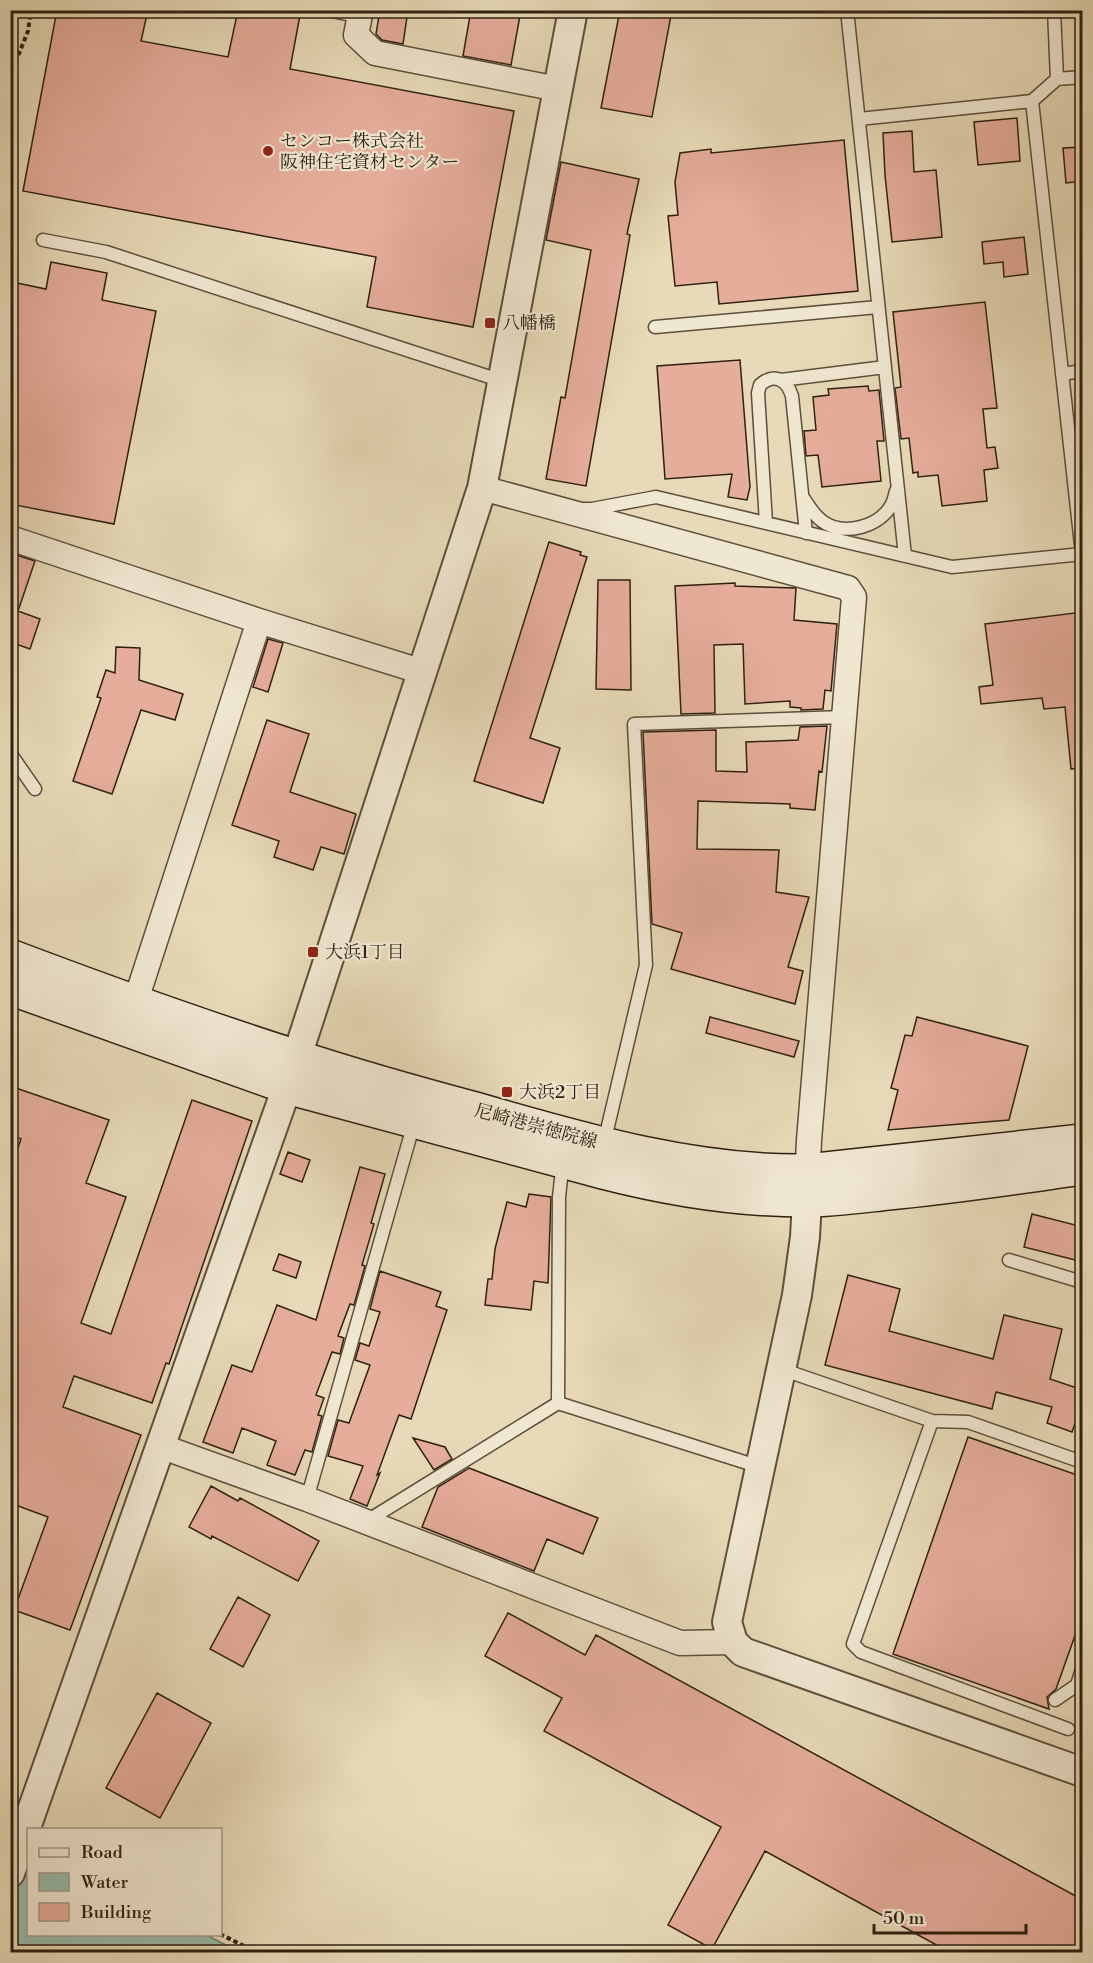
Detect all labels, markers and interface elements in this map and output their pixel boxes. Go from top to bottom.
place label: センコー株式会社 阪神住宅資材センター [280,130,459,174]
marker: センコー株式会社 阪神住宅資材センター [261,144,275,158]
place label: 八幡橋 [502,312,556,335]
marker: 八幡橋 [483,316,497,330]
place label: 大浜1丁目 [325,941,405,964]
marker: 大浜1丁目 [306,945,320,959]
place label: 大浜2丁目 [519,1081,601,1104]
marker: 大浜2丁目 [500,1085,514,1099]
street label: 尼崎港崇徳院線 [472,1099,600,1154]
legend [27,1828,222,1936]
text: Road [81,1841,124,1864]
text: Water [80,1871,129,1894]
scale bar [874,1897,1026,1935]
text: Building [80,1901,152,1924]
text: 50 m [883,1907,925,1930]

